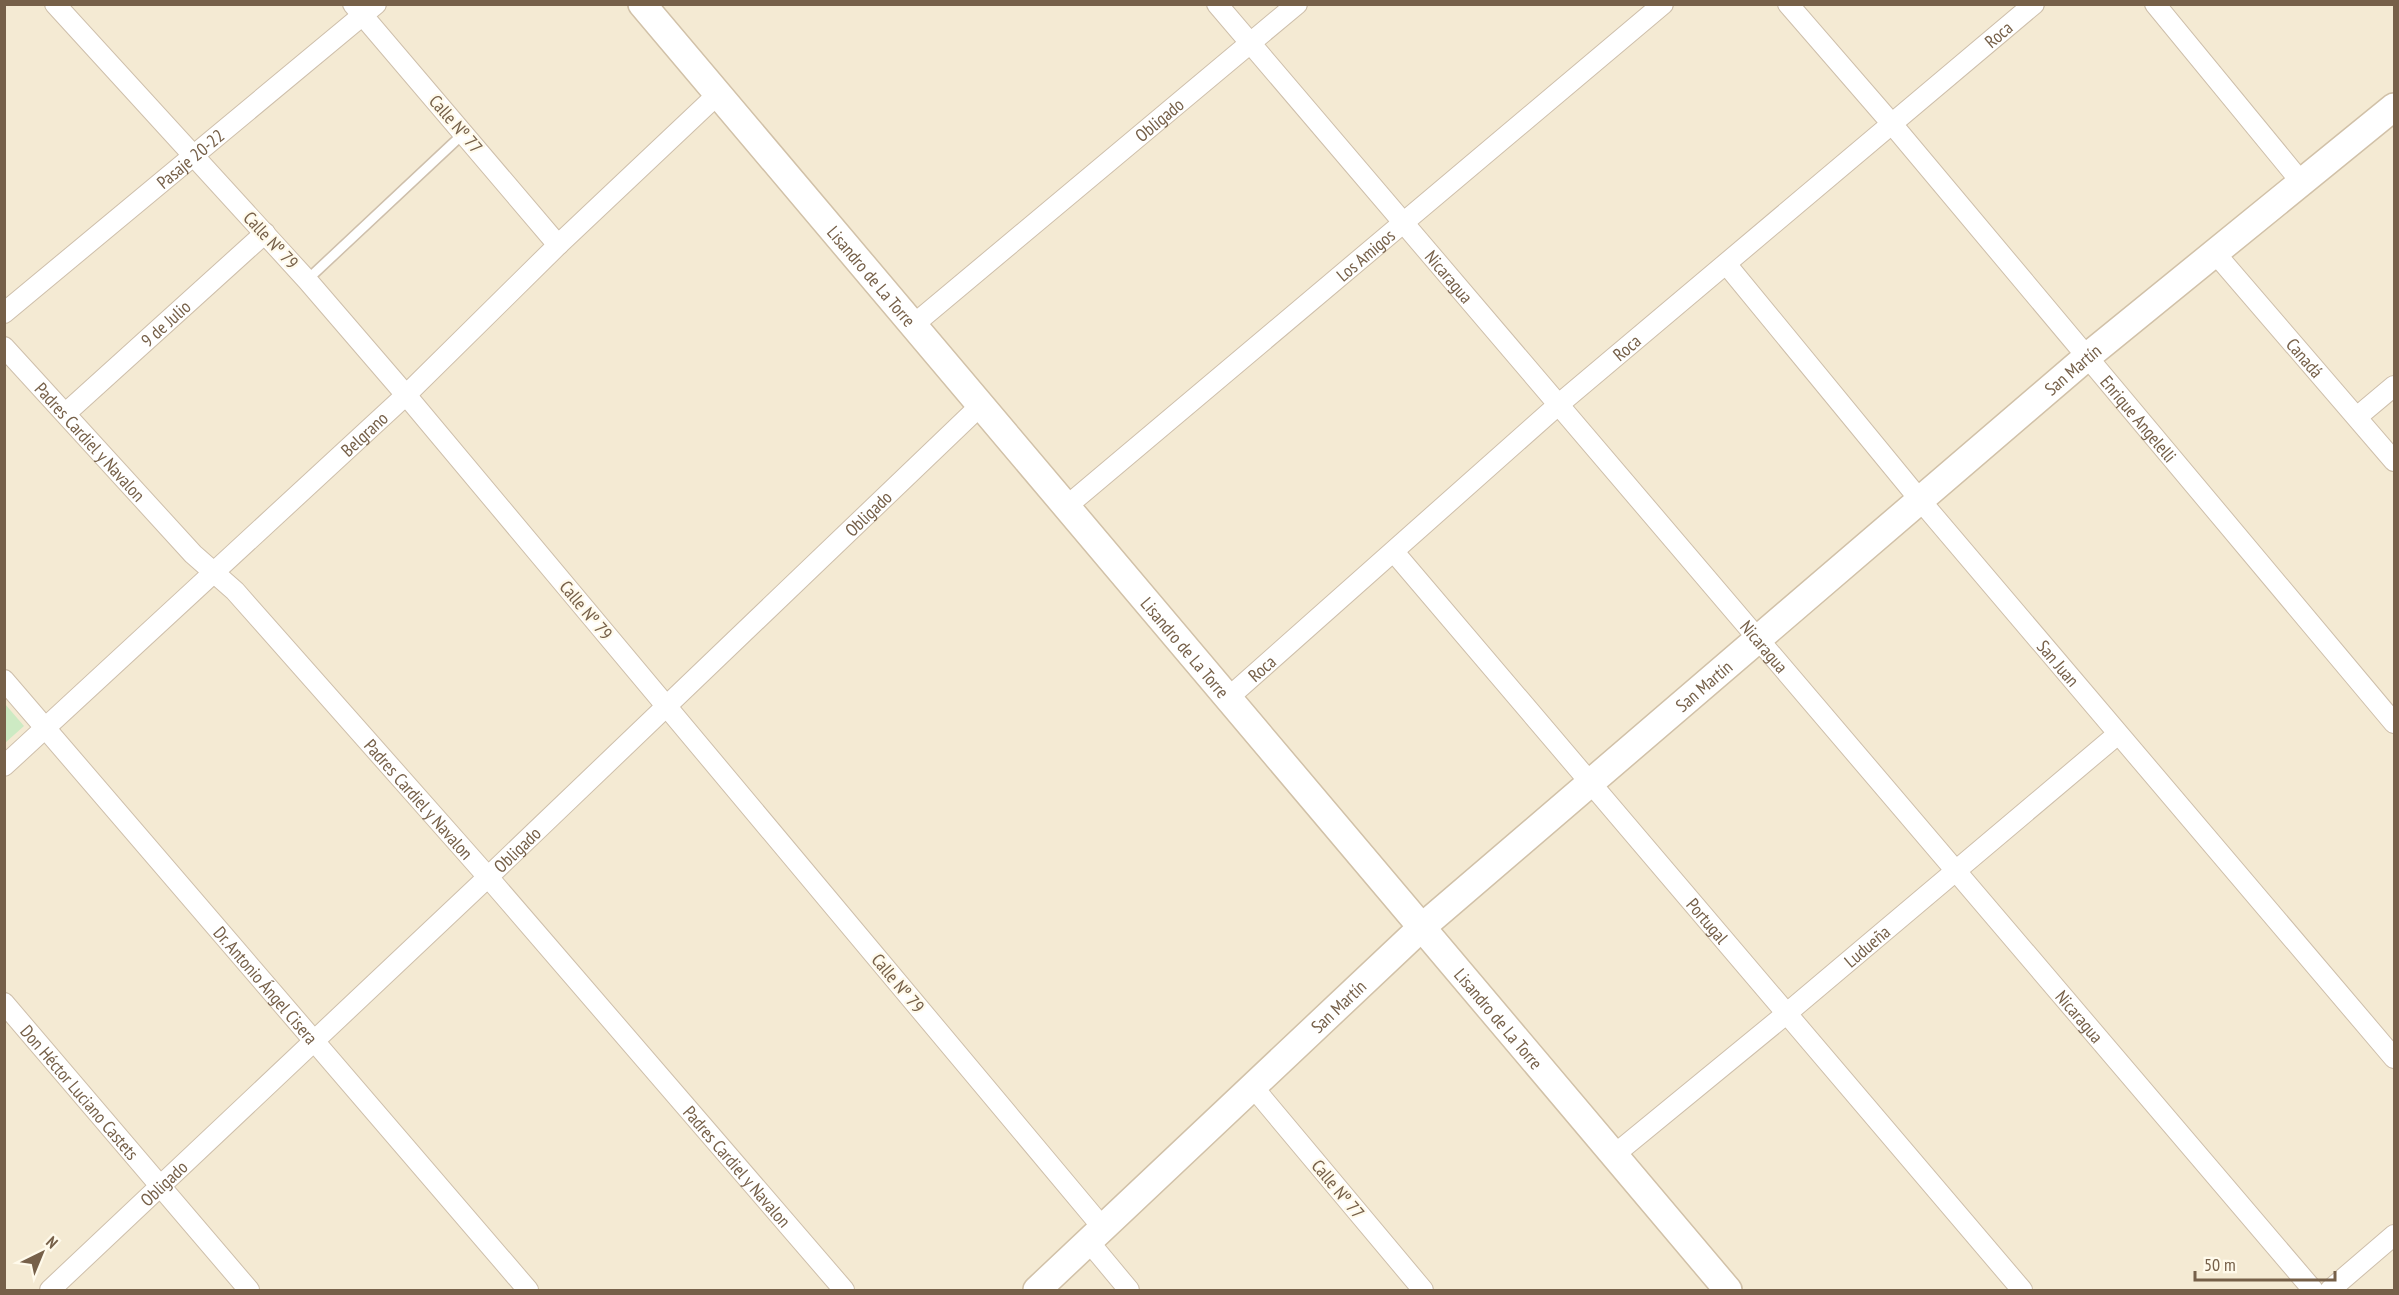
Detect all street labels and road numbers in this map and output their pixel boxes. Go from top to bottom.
street label: Roca [1980,16,2017,52]
street label: Calle Nº 77 [424,90,488,158]
street label: Obligado [1130,92,1188,146]
street label: Pasaje 20-22 [152,124,229,193]
street label: Calle Nº 79 [239,206,303,274]
street label: Lisandro de La Torre [823,221,921,331]
street label: Los Amigos [1331,224,1399,286]
street label: Nicaragua [1420,245,1478,308]
street label: 9 de Julio [136,295,195,351]
street label: Roca [1608,329,1645,365]
street label: Canadá [2282,333,2329,382]
street label: San Martín [2039,339,2106,400]
street label: Enrique Angelelli [2096,370,2182,467]
street label: Padres Cardiel y Navalon [30,377,150,506]
street label: Belgrano [336,406,393,461]
street label: Obligado [840,485,896,541]
street label: Calle Nº 79 [555,576,617,644]
street label: Lisandro de La Torre [1136,592,1234,703]
street label: Nicaragua [1736,615,1793,677]
street label: San Juan [2032,635,2085,691]
street label: Roca [1243,650,1280,686]
street label: San Martín [1670,655,1737,716]
street label: Padres Cardiel y Navalon [360,734,478,864]
street label: Obligado [489,821,545,877]
street label: Portugal [1682,893,1734,949]
street label: Ludueña [1839,920,1894,972]
street label: Dr. Antonio Ángel Cisera [209,921,323,1049]
street label: Calle Nº 79 [867,949,929,1017]
street label: Lisandro de La Torre [1450,963,1548,1074]
street label: San Martín [1306,975,1371,1038]
street label: Nicaragua [2051,985,2109,1047]
street label: Don Héctor Luciano Castets [16,1020,144,1164]
street label: Padres Cardiel y Navalon [679,1101,796,1232]
street label: Obligado [135,1155,192,1211]
street label: Calle Nº 77 [1307,1155,1369,1223]

